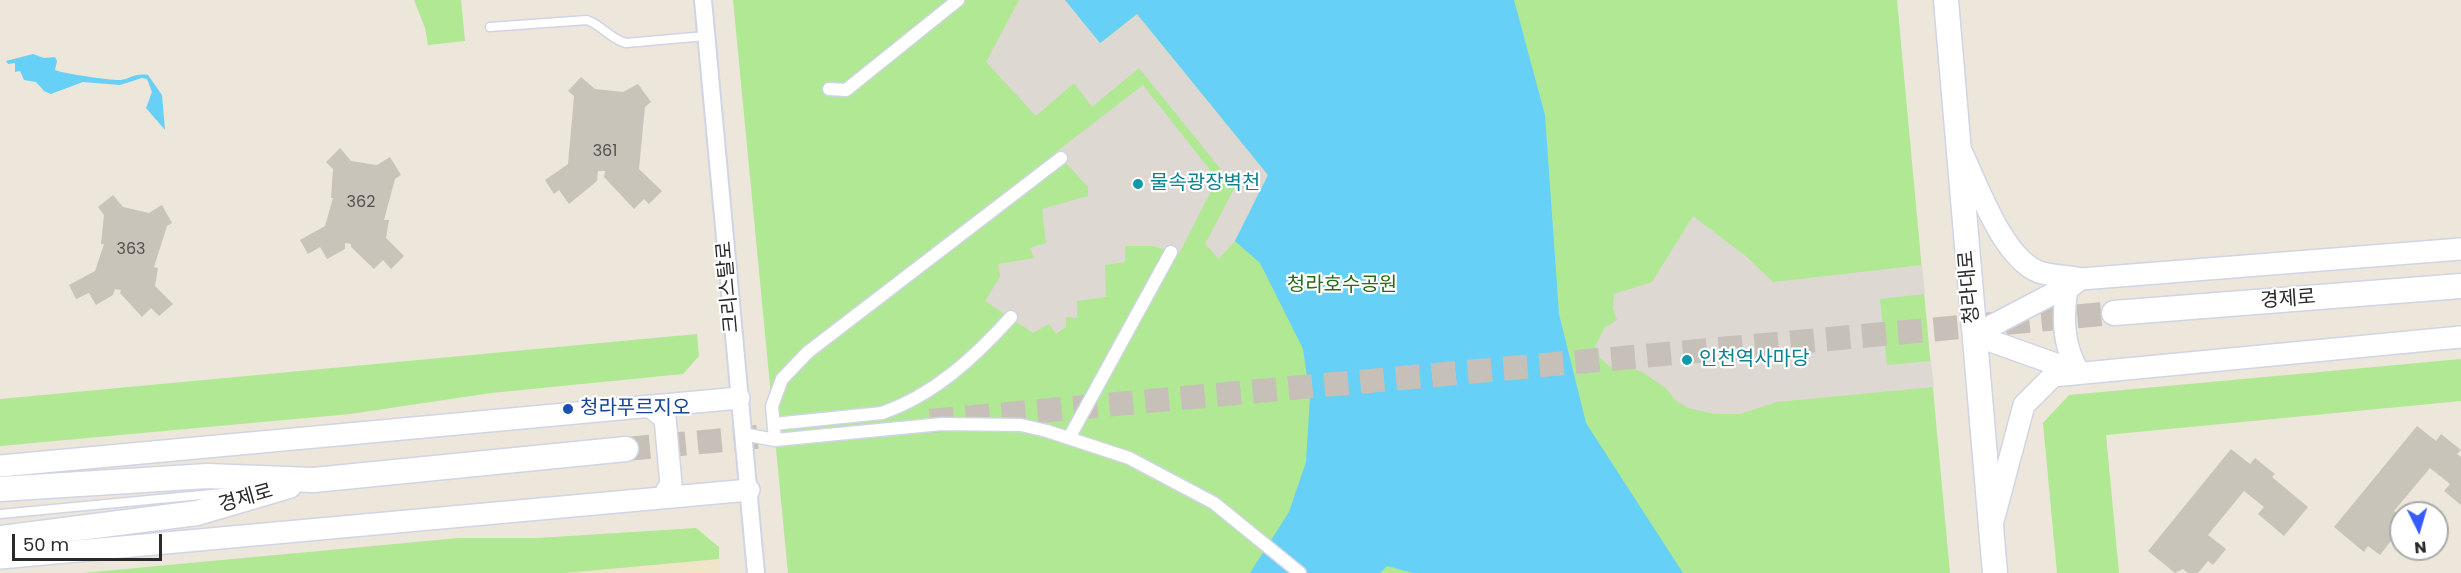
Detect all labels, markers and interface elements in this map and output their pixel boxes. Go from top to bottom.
house number: 361 [593,142,617,162]
place label: 물속광장벽천 [1150,172,1260,196]
marker: 물속광장벽천 [1131,177,1145,191]
house number: 362 [347,193,375,213]
house number: 363 [116,240,146,260]
street label: 크리스탈로 [713,240,745,334]
street label: 청라대로 [1955,249,1985,325]
park label: 청라호수공원 [1287,274,1397,298]
street label: 경제로 [2260,286,2316,314]
place label: 인천역사마당 [1699,348,1809,372]
marker: 인천역사마당 [1680,353,1694,367]
place label: 청라푸르지오 [580,397,690,421]
marker: 청라푸르지오 [561,402,575,416]
street label: 경제로 [216,480,276,518]
north arrow [2389,501,2449,561]
scale bar [15,522,165,560]
text: 50 m [23,532,69,557]
text: N [2413,535,2427,559]

